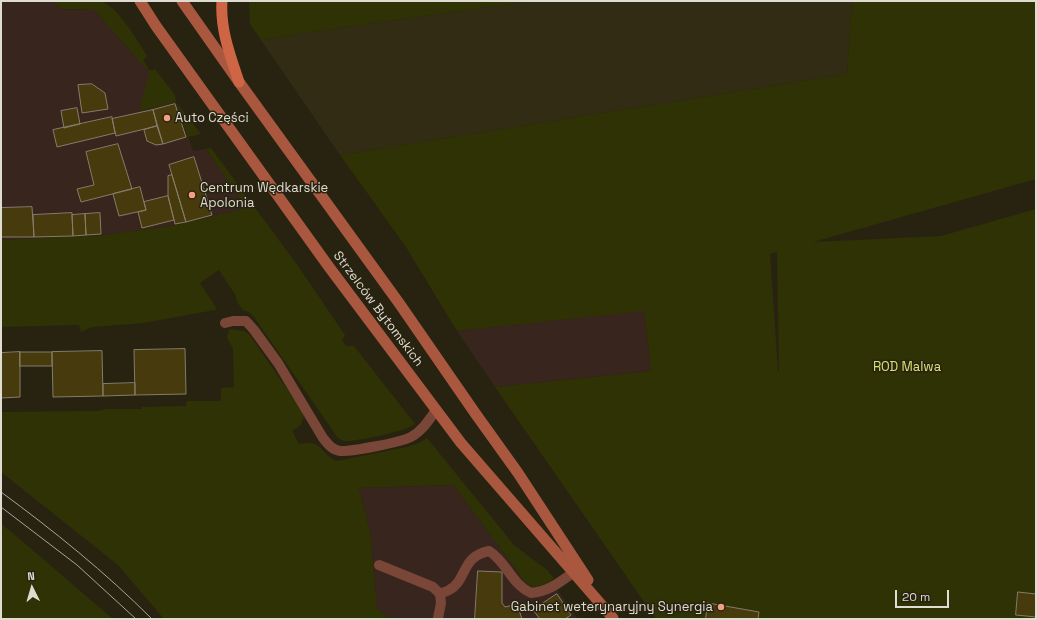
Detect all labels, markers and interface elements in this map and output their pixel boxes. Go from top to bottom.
place label: Auto Części [175,110,249,126]
marker: Auto Części [162,113,172,123]
place label: Centrum Wędkarskie Apolonia [200,180,328,211]
marker: Centrum Wędkarskie Apolonia [187,190,197,200]
street label: Strzelców Bytomskich [330,248,426,370]
park label: ROD Malwa [873,359,941,375]
north arrow [12,568,52,608]
text: N [27,569,35,583]
scale bar [897,582,951,608]
text: 20 m [902,589,930,605]
place label: Gabinet weterynaryjny Synergia [511,599,713,615]
marker: Gabinet weterynaryjny Synergia [716,602,726,612]

